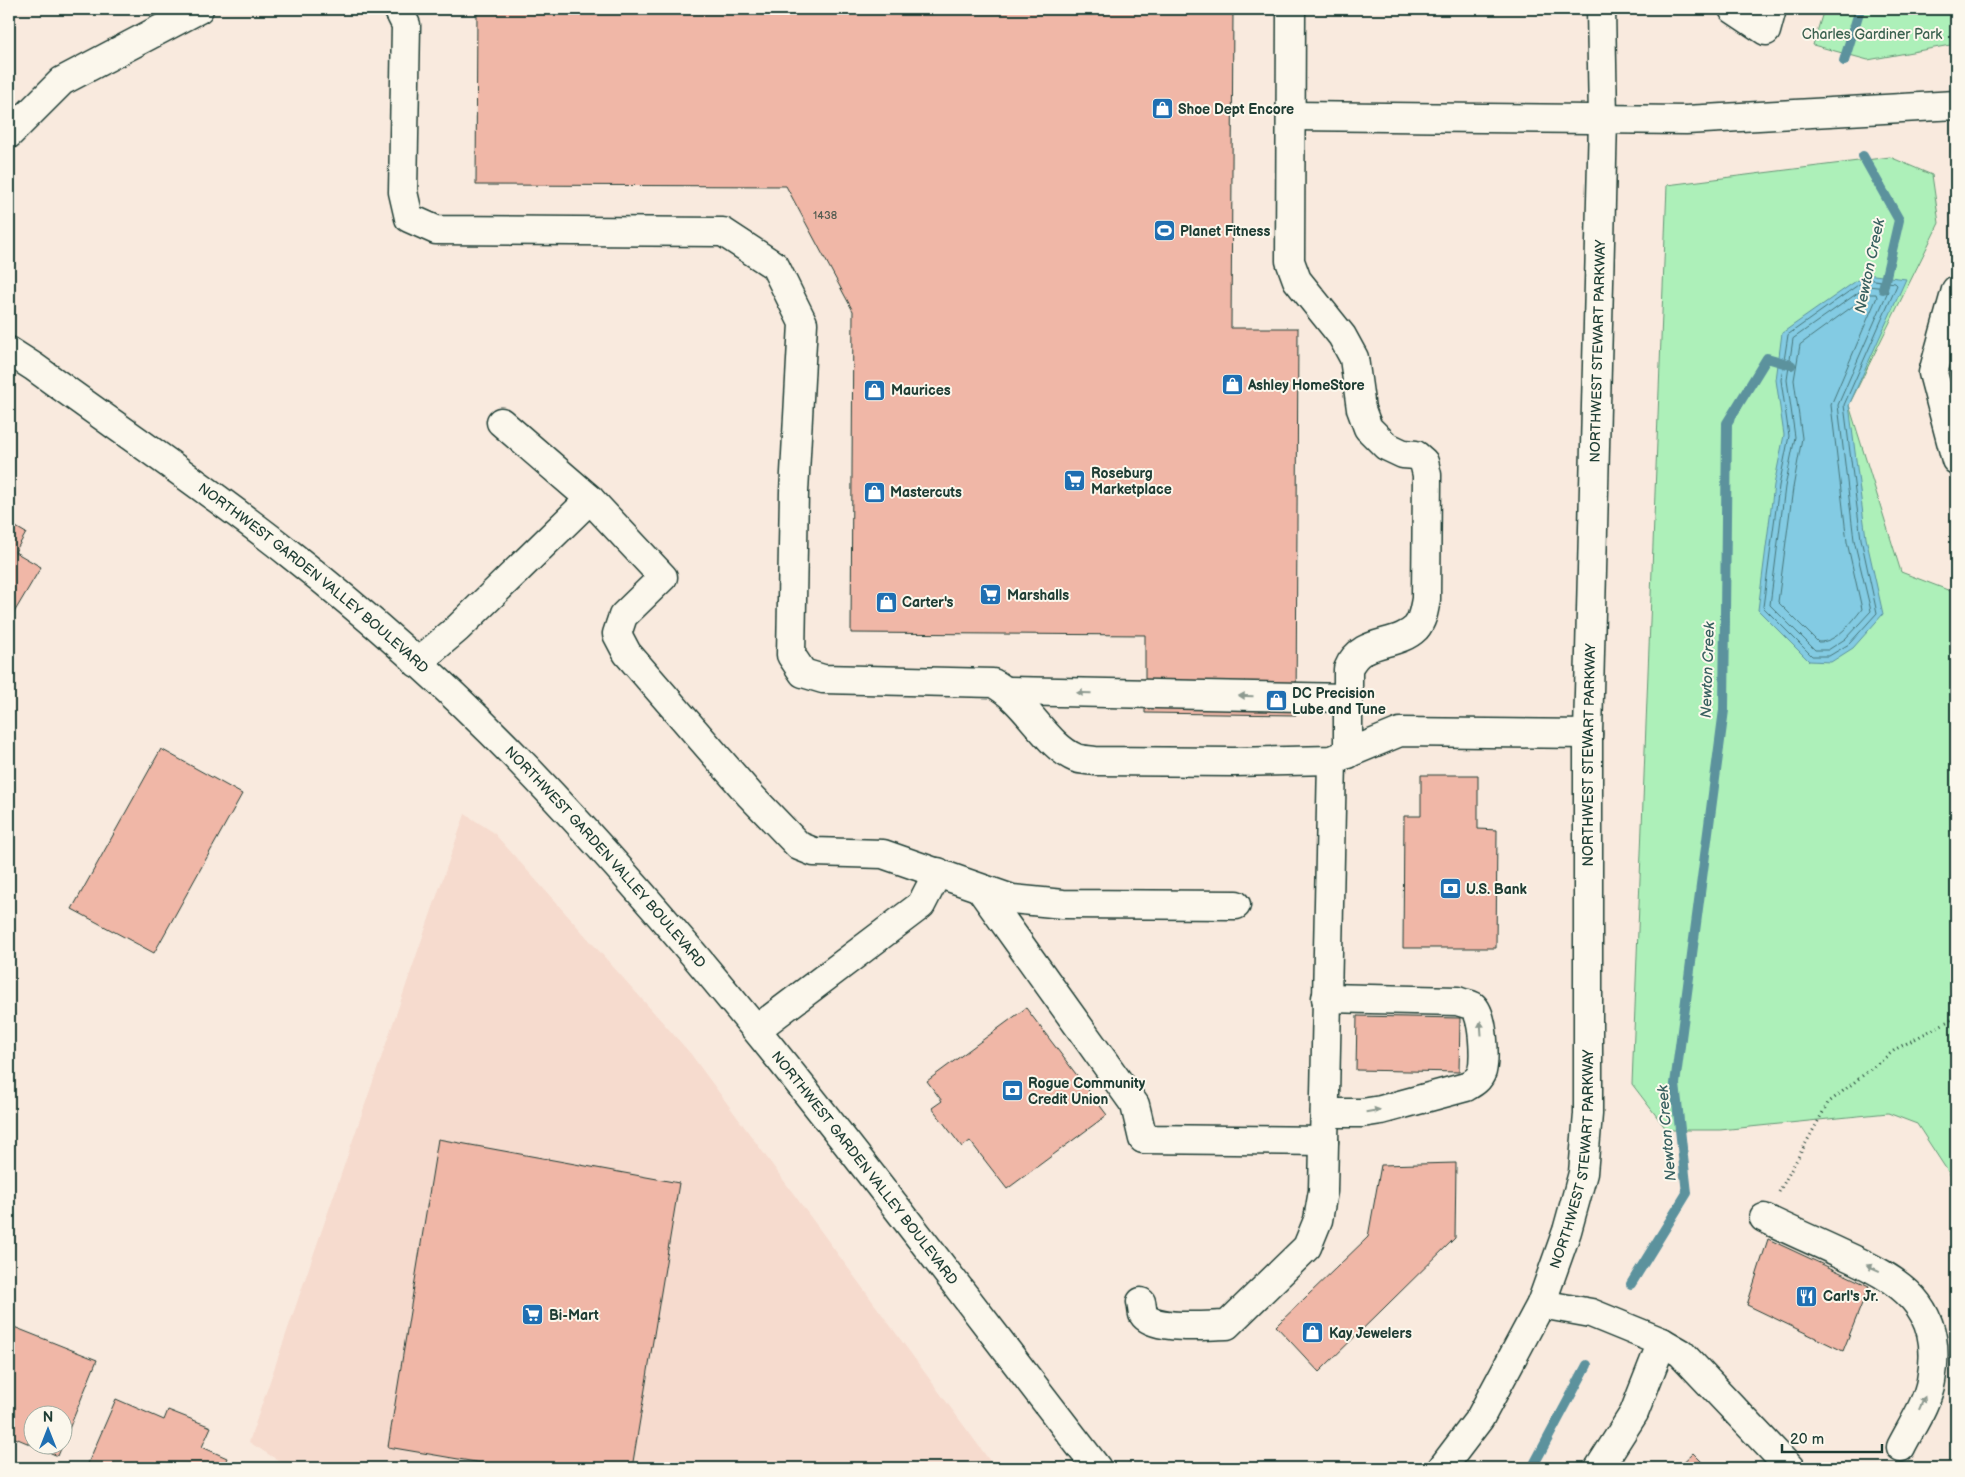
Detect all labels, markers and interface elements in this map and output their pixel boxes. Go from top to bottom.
park label: Charles Gardiner Park [1802,26,1942,43]
shop icon: Shoe Dept Encore [1150,97,1174,121]
place label: Shoe Dept Encore [1178,101,1294,118]
house number: 1438 [813,209,837,222]
water label: Newton Creek [1851,216,1889,315]
sports icon: Planet Fitness [1152,219,1176,243]
place label: Planet Fitness [1180,223,1270,240]
street label: NORTHWEST STEWART PARKWAY [1586,239,1609,463]
shop icon: Ashley HomeStore [1220,373,1244,397]
place label: Ashley HomeStore [1247,377,1365,394]
shop icon: Maurices [863,378,887,402]
place label: Maurices [891,382,951,399]
place label: Roseburg Marketplace [1091,465,1172,498]
supermarket icon: Roseburg Marketplace [1063,469,1087,493]
street label: NORTHWEST GARDEN VALLEY BOULEVARD [195,479,432,677]
shop icon: Mastercuts [862,480,886,504]
place label: Mastercuts [890,484,962,501]
supermarket icon: Marshalls [979,583,1003,607]
place label: Marshalls [1007,587,1069,604]
shop icon: Carter's [874,590,898,614]
place label: Carter's [902,594,953,611]
water label: Newton Creek [1697,621,1719,719]
street label: NORTHWEST STEWART PARKWAY [1579,642,1599,866]
place label: DC Precision Lube and Tune [1292,685,1386,718]
one-way arrow [1075,688,1091,696]
shop icon: DC Precision Lube and Tune [1264,689,1288,713]
one-way arrow [1238,692,1254,700]
street label: NORTHWEST GARDEN VALLEY BOULEVARD [502,743,710,971]
bank icon: U.S. Bank [1438,877,1462,901]
place label: U.S. Bank [1466,881,1527,898]
one-way arrow [1477,1019,1485,1035]
street label: NORTHWEST GARDEN VALLEY BOULEVARD [768,1048,962,1288]
street label: NORTHWEST STEWART PARKWAY [1546,1049,1597,1271]
place label: Rogue Community Credit Union [1028,1075,1146,1108]
bank icon: Rogue Community Credit Union [1000,1079,1024,1103]
water label: Newton Creek [1653,1084,1681,1182]
one-way arrow [1366,1107,1382,1115]
one-way arrow [1865,1264,1880,1272]
restaurant icon: Carl's Jr. [1795,1284,1819,1308]
place label: Carl's Jr. [1823,1288,1878,1305]
supermarket icon: Bi-Mart [521,1303,545,1327]
place label: Bi-Mart [549,1307,599,1324]
shop icon: Kay Jewelers [1301,1321,1325,1345]
place label: Kay Jewelers [1329,1325,1412,1342]
one-way arrow [1919,1396,1927,1410]
north arrow [22,1404,72,1454]
text: N [43,1409,53,1426]
scale bar [1782,1422,1882,1454]
text: 20 m [1790,1430,1824,1449]

